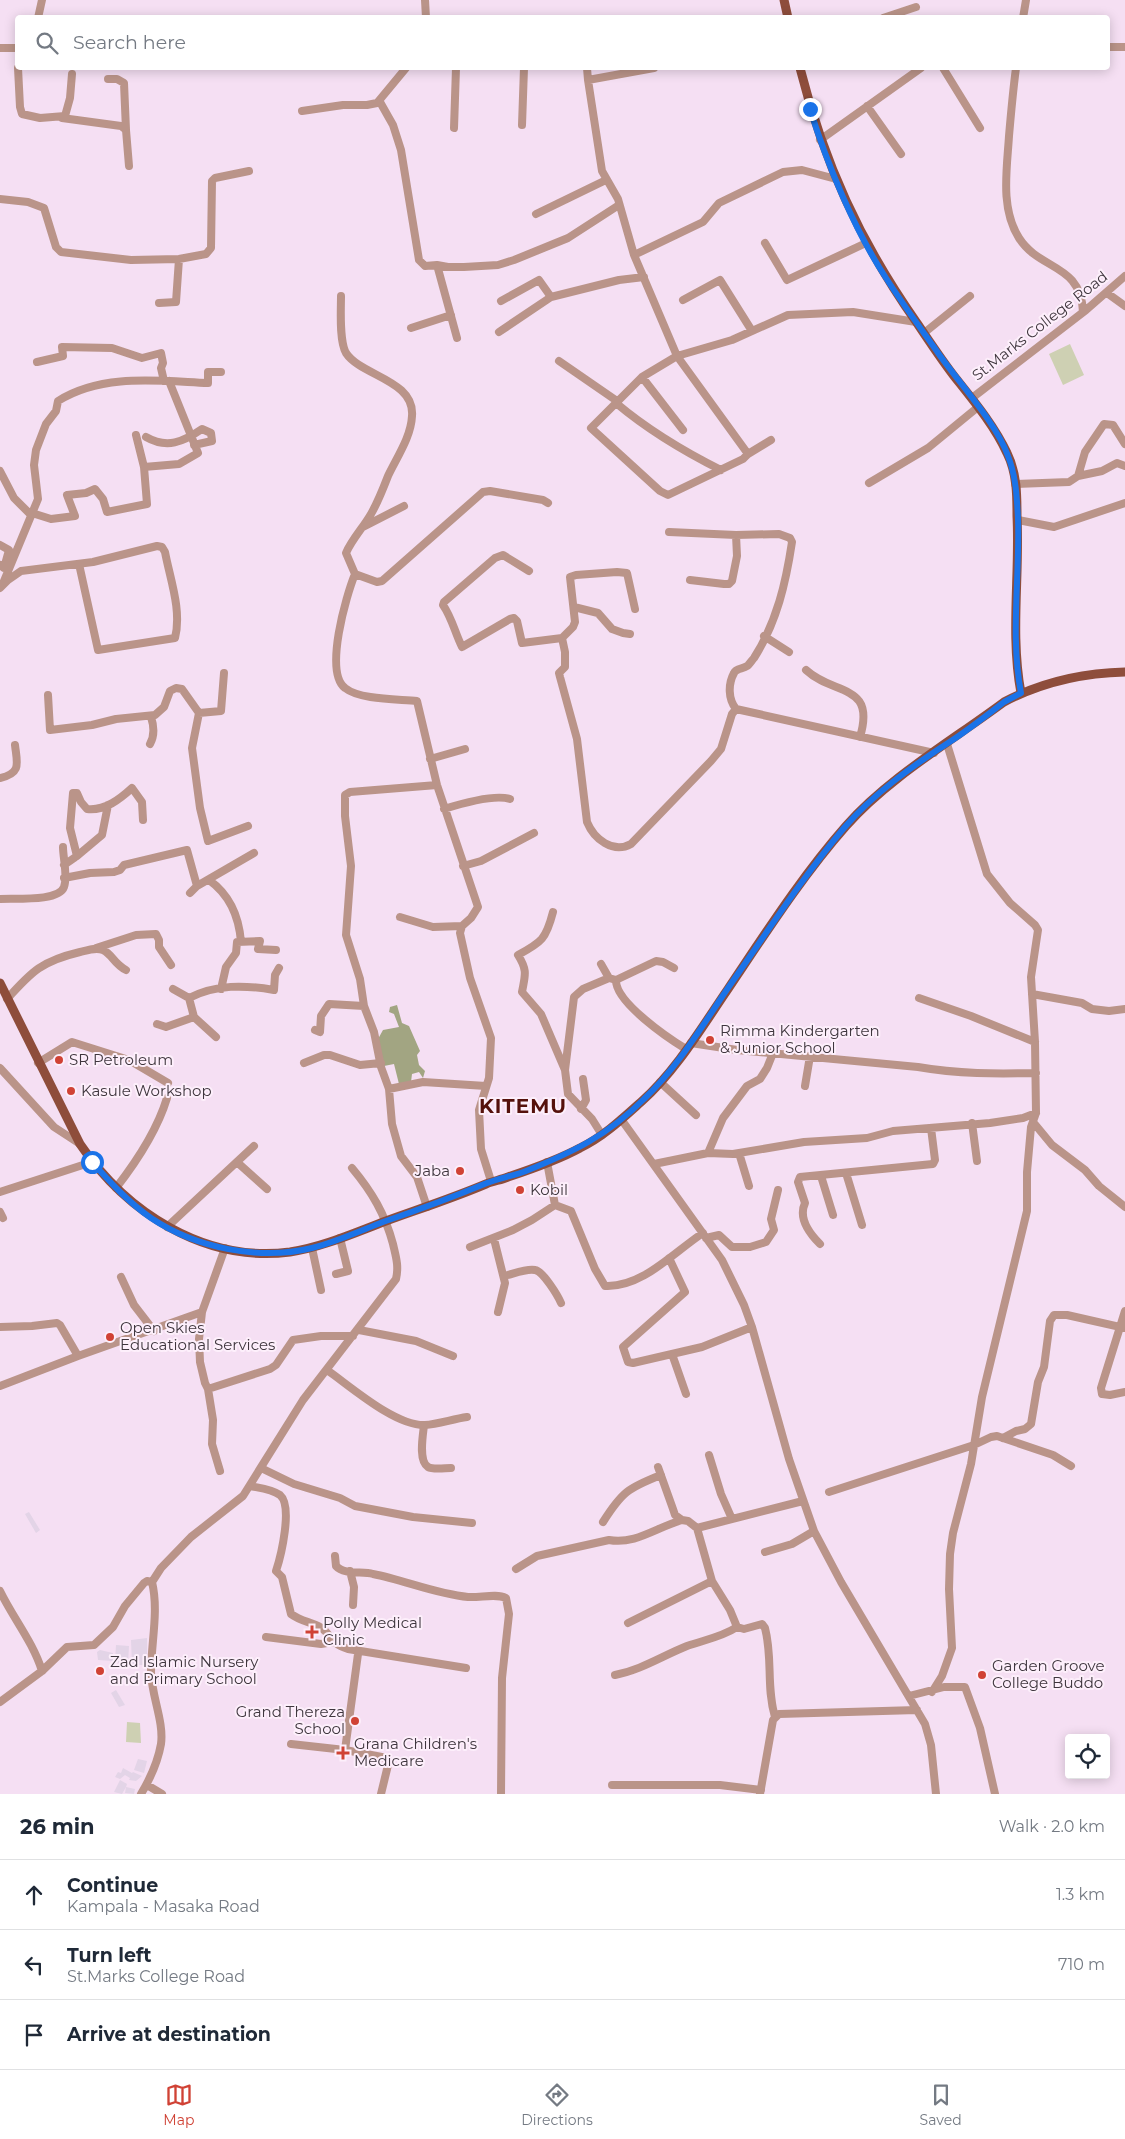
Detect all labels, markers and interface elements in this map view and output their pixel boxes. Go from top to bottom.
search box [15,15,1110,70]
icon: search [33,29,61,57]
text: Search here [73,31,186,54]
route end [799,98,822,121]
street label: St.Marks College Road [968,267,1111,385]
place label: Rimma Kindergarten & Junior School [720,1021,880,1057]
marker: Rimma Kindergarten & Junior School [704,1034,716,1046]
place label: SR Petroleum [69,1050,173,1069]
marker: SR Petroleum [53,1054,65,1066]
place label: Kasule Workshop [81,1081,212,1100]
marker: Kasule Workshop [65,1085,77,1097]
district label: KITEMU [479,1094,567,1118]
route start [81,1151,104,1174]
place label: Jaba [414,1161,450,1180]
marker: Jaba [454,1165,466,1177]
place label: Kobil [530,1180,568,1199]
marker: Kobil [514,1184,526,1196]
place label: Open Skies Educational Services [120,1318,275,1354]
marker: Open Skies Educational Services [104,1331,116,1343]
place label: Polly Medical Clinic [323,1613,422,1649]
marker: Polly Medical Clinic [305,1625,319,1639]
place label: Zad Islamic Nursery and Primary School [110,1652,259,1688]
place label: Garden Groove College Buddo [992,1656,1105,1692]
marker: Zad Islamic Nursery and Primary School [94,1665,106,1677]
marker: Garden Groove College Buddo [976,1669,988,1681]
place label: Grand Thereza School [236,1702,345,1738]
marker: Grand Thereza School [349,1715,361,1727]
place label: Grana Children's Medicare [354,1734,477,1770]
map controls [1065,1734,1110,1779]
button: locate [1065,1734,1110,1779]
marker: Grana Children's Medicare [336,1746,350,1760]
text: 26 min [20,1814,95,1839]
text: Walk · 2.0 km [999,1817,1105,1836]
text: Continue [67,1874,158,1897]
icon: ahead [20,1881,48,1909]
text: 1.3 km [1056,1885,1105,1904]
text: Kampala - Masaka Road [67,1897,260,1916]
text: Turn left [67,1944,152,1967]
icon: left [20,1951,48,1979]
text: 710 m [1058,1955,1105,1974]
text: St.Marks College Road [67,1967,245,1986]
icon: arrive [20,2021,48,2049]
text: Arrive at destination [67,2023,271,2046]
tab: Map [163,2081,194,2129]
tab: Directions [521,2081,593,2129]
tab: Saved [920,2081,962,2129]

